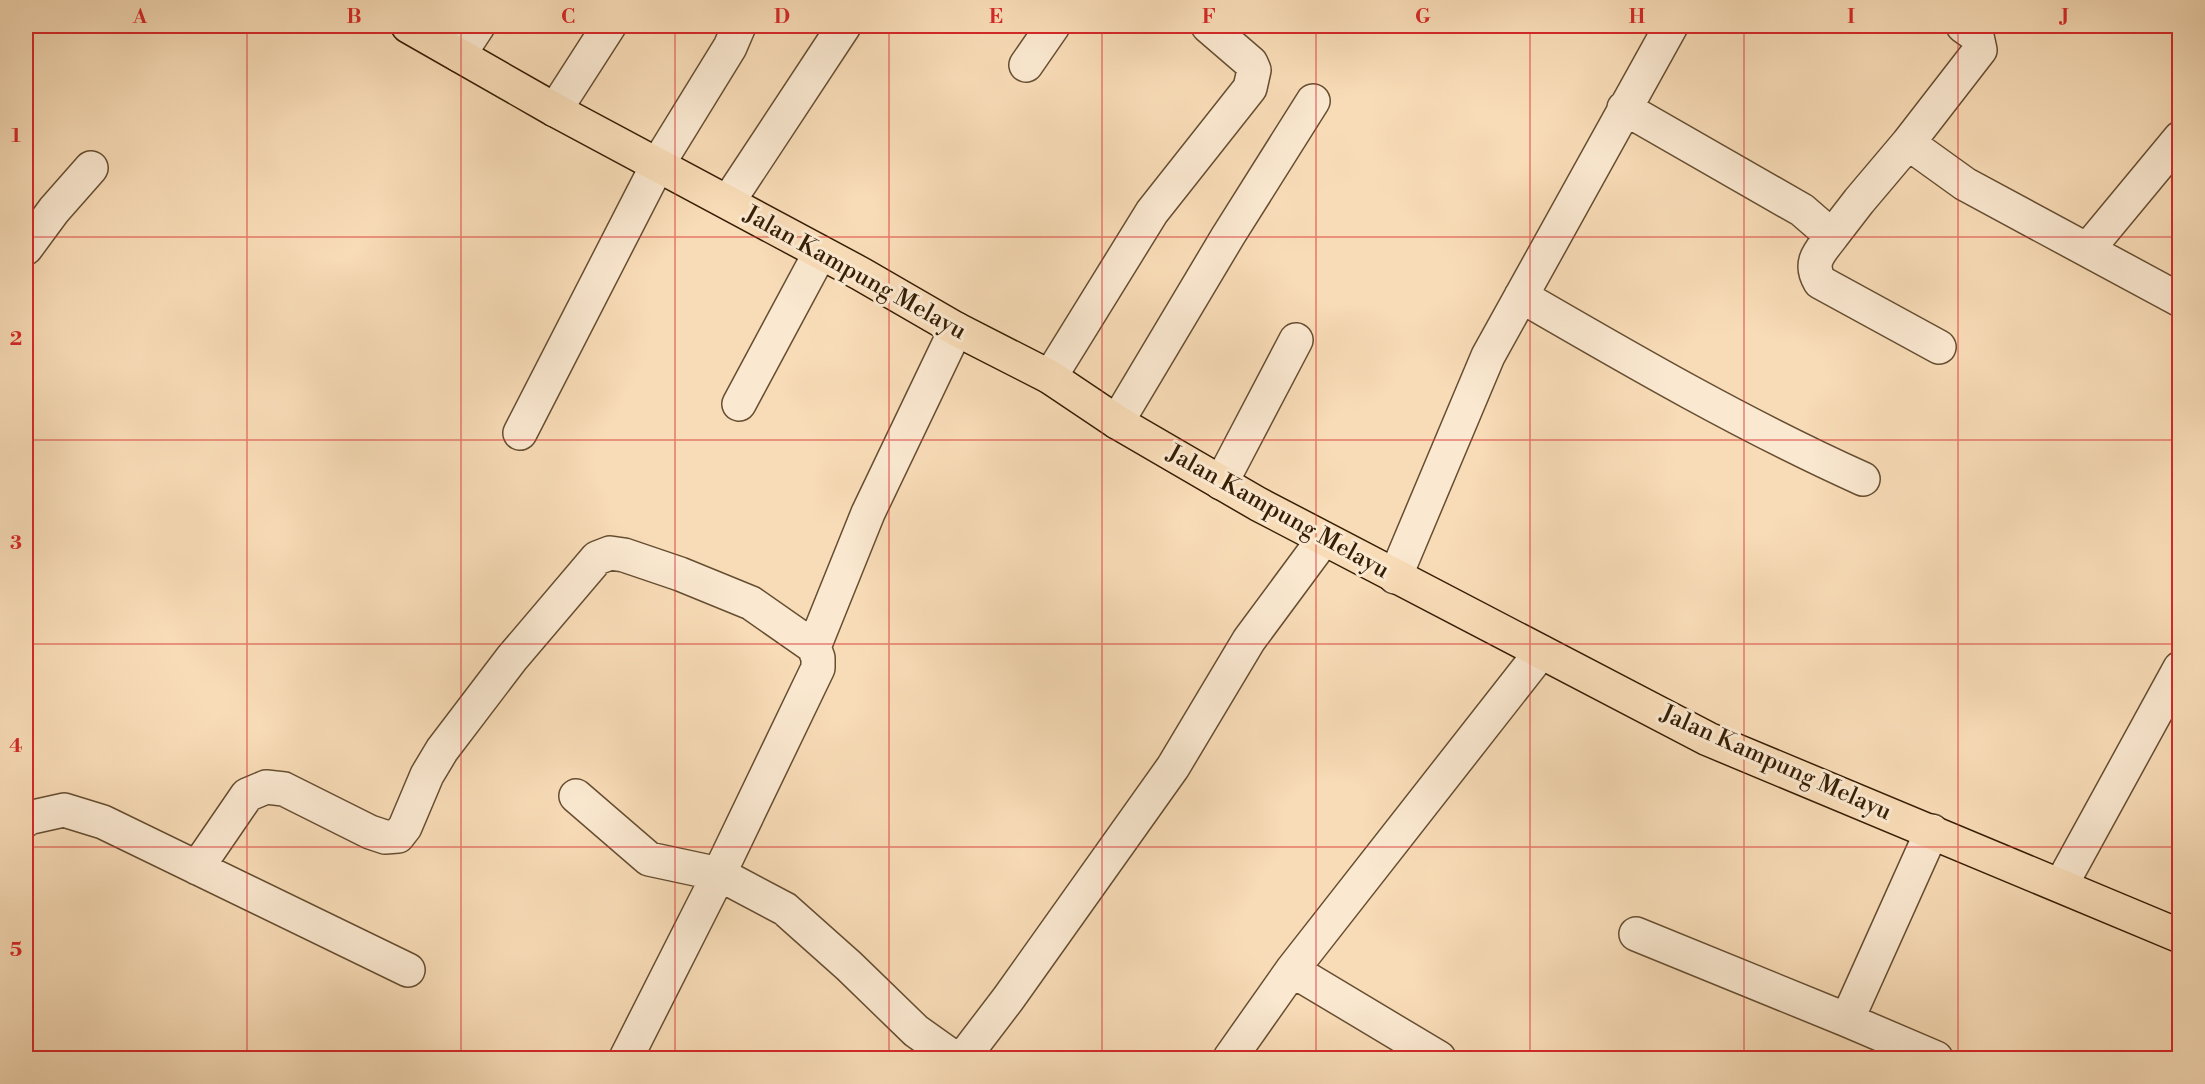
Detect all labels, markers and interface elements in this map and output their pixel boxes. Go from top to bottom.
text: A [132,5,148,30]
text: B [346,5,362,30]
text: C [561,5,575,30]
text: D [774,5,790,30]
text: E [989,5,1003,30]
text: F [1202,5,1216,30]
text: G [1415,5,1431,30]
text: H [1629,5,1646,30]
text: I [1847,5,1855,30]
text: J [2058,5,2069,30]
text: 1 [11,124,21,149]
street label: Jalan Kampung Melayu [738,199,972,347]
text: 2 [10,327,22,352]
street label: Jalan Kampung Melayu [1161,438,1395,586]
text: 3 [10,531,22,556]
street label: Jalan Kampung Melayu [1655,698,1896,828]
text: 4 [9,734,23,759]
text: 5 [10,938,22,963]

